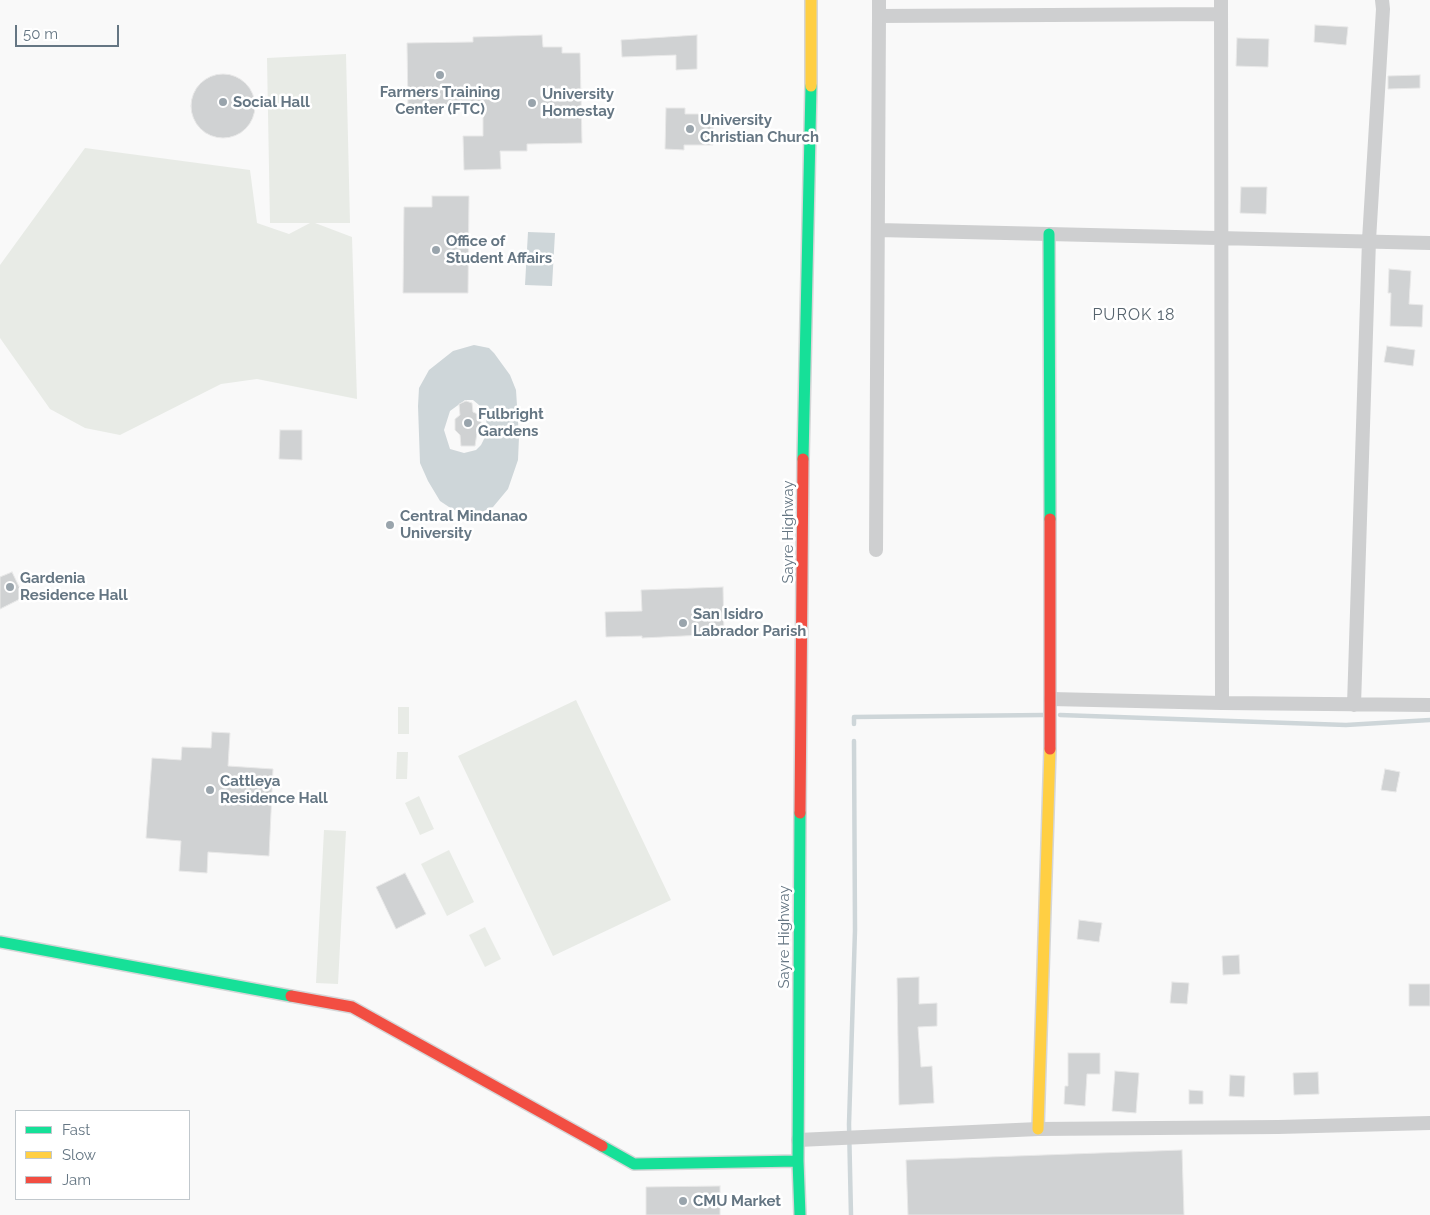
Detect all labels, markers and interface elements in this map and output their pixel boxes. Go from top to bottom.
scale bar [18,15,121,47]
text: 50 m [23,25,58,43]
marker: Farmers Training Center (FTC) [434,69,446,81]
place label: Farmers Training Center (FTC) [380,83,500,118]
place label: University Homestay [542,85,615,120]
place label: Social Hall [233,93,310,111]
marker: Social Hall [217,96,229,108]
marker: University Homestay [526,97,538,109]
place label: University Christian Church [700,111,819,146]
marker: University Christian Church [684,123,696,135]
place label: Office of Student Affairs [446,232,552,267]
marker: Office of Student Affairs [430,244,442,256]
district label: PUROK 18 [1091,305,1177,325]
place label: Fulbright Gardens [478,405,544,440]
marker: Fulbright Gardens [462,417,474,429]
street label: Sayre Highway [779,480,797,584]
place label: Central Mindanao University [400,507,528,542]
marker: Central Mindanao University [384,519,396,531]
place label: Gardenia Residence Hall [20,569,128,604]
marker: Gardenia Residence Hall [4,581,16,593]
place label: San Isidro Labrador Parish [693,605,806,640]
marker: San Isidro Labrador Parish [677,617,689,629]
place label: Cattleya Residence Hall [220,772,328,807]
marker: Cattleya Residence Hall [204,784,216,796]
street label: Sayre Highway [775,885,793,989]
legend [15,1110,190,1200]
text: Fast [62,1121,90,1139]
text: Slow [62,1146,96,1164]
text: Jam [62,1171,91,1189]
place label: CMU Market [693,1192,781,1210]
marker: CMU Market [677,1195,689,1207]

